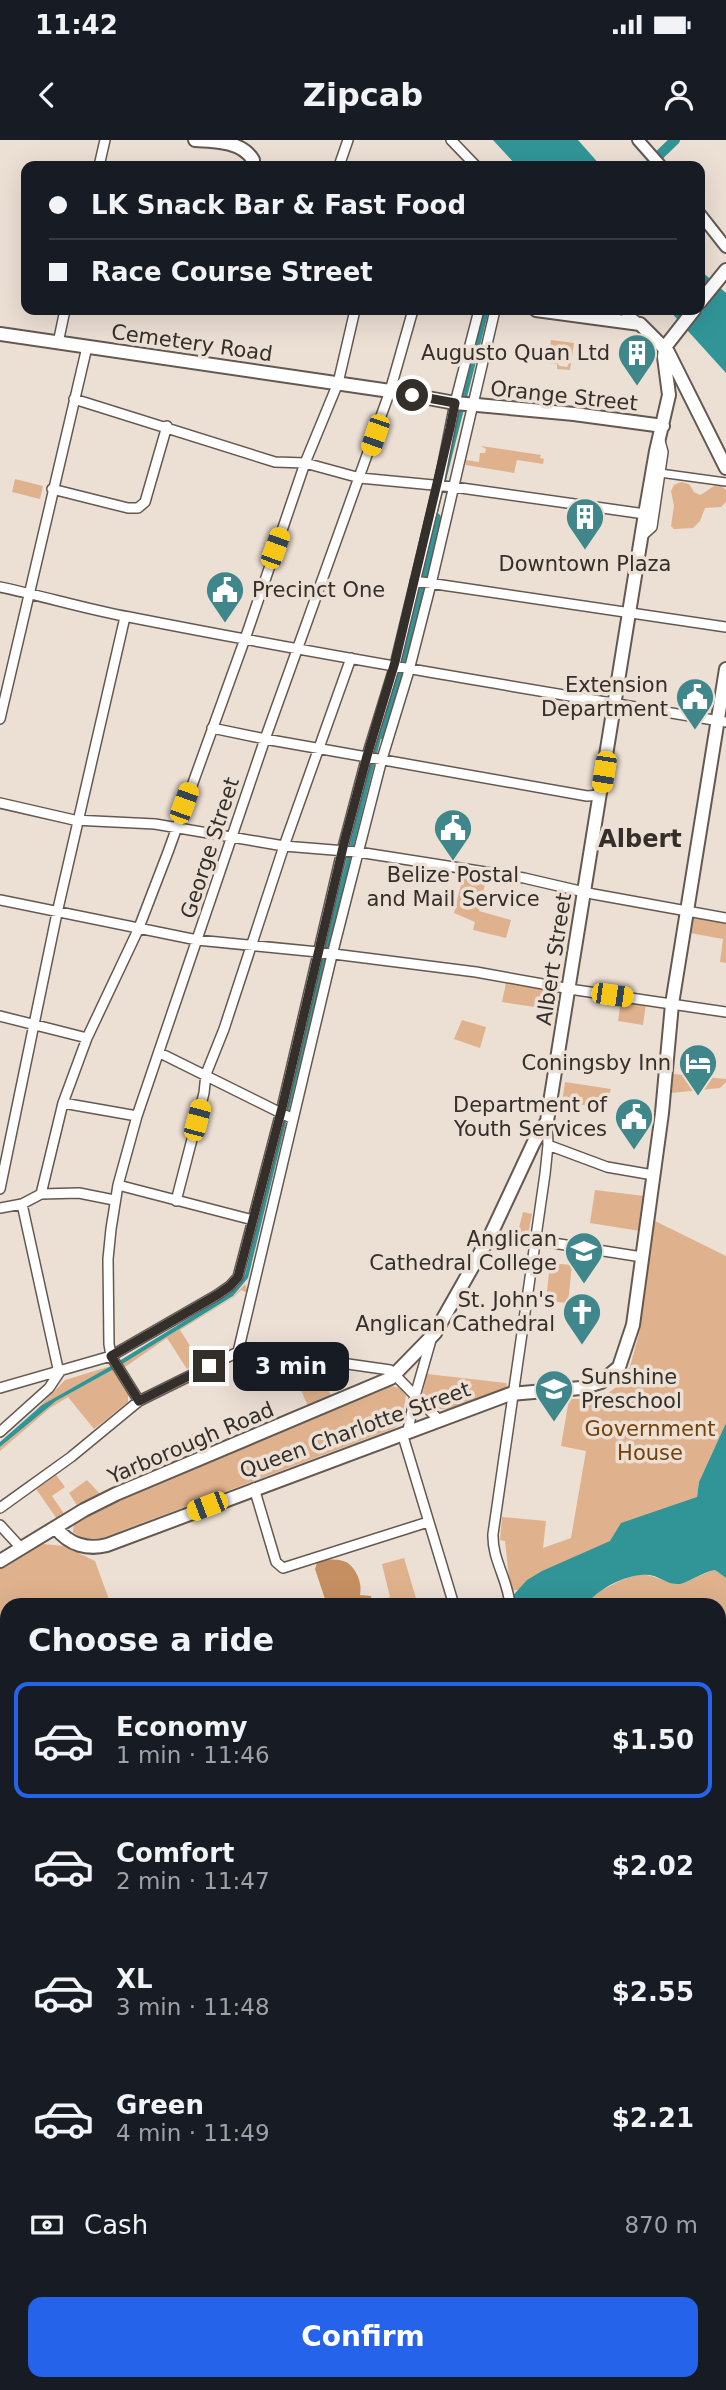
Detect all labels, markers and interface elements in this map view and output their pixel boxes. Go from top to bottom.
text: 11:42 [35,10,118,40]
icon: back [28,76,66,114]
text: Zipcab [303,76,423,114]
icon: person [660,76,698,114]
text: LK Snack Bar & Fast Food [91,190,466,220]
text: Race Course Street [91,257,373,287]
street label: Cemetery Road [110,320,274,366]
building icon: Augusto Quan Ltd [616,332,658,387]
place label: Augusto Quan Ltd [421,341,610,365]
street label: Orange Street [489,376,639,416]
route start [396,379,428,411]
car [359,412,392,458]
building icon: Downtown Plaza [564,496,606,551]
car [258,525,293,571]
place label: Downtown Plaza [498,552,672,576]
public building icon: Precinct One [204,569,246,624]
place label: Precinct One [252,578,385,602]
place label: Extension Department [541,673,668,721]
public building icon: Extension Department [674,676,716,731]
car [591,750,618,794]
street label: George Street [176,774,244,922]
car [167,780,202,826]
public building icon: Belize Postal and Mail Service [432,807,474,862]
district label: Albert [598,825,682,853]
place label: Belize Postal and Mail Service [366,863,540,911]
street label: Albert Street [532,891,576,1027]
car [590,982,635,1008]
hotel icon: Coningsby Inn [677,1042,719,1097]
place label: Coningsby Inn [522,1051,671,1075]
place label: Department of Youth Services [453,1093,608,1141]
public building icon: Department of Youth Services [613,1096,655,1151]
car [182,1097,213,1143]
place label: Anglican Cathedral College [369,1227,557,1275]
school or university icon: Anglican Cathedral College [563,1230,605,1285]
place label: St. John's Anglican Cathedral [355,1288,555,1336]
church icon: St. John's Anglican Cathedral [561,1291,603,1346]
callout: 3 min [234,1342,349,1390]
route end [193,1350,225,1382]
text: 3 min [255,1353,327,1379]
place label: Sunshine Preschool [581,1365,682,1413]
school or university icon: Sunshine Preschool [533,1368,575,1423]
street label: Queen Charlotte Street [236,1377,474,1483]
street label: Yarborough Road [103,1397,278,1489]
park label: Government House [585,1417,715,1465]
car [184,1489,231,1523]
text: Choose a ride [28,1621,274,1659]
icon: car [32,1709,95,1772]
text: Economy [116,1712,247,1742]
text: $1.50 [612,1725,694,1755]
text: 1 min · 11:46 [116,1742,270,1768]
icon: car [32,1835,95,1898]
text: Comfort [116,1838,234,1868]
text: $2.02 [612,1851,694,1881]
text: 2 min · 11:47 [116,1868,270,1894]
icon: car [32,1961,95,2024]
text: XL [116,1964,153,1994]
text: $2.55 [612,1977,694,2007]
text: 3 min · 11:48 [116,1994,270,2020]
icon: car [32,2087,95,2150]
text: Green [116,2090,204,2120]
text: $2.21 [612,2103,694,2133]
text: 4 min · 11:49 [116,2120,270,2146]
icon: cash [28,2206,66,2244]
text: Cash [84,2210,148,2240]
text: 870 m [624,2212,698,2238]
button: Confirm [28,2297,698,2377]

